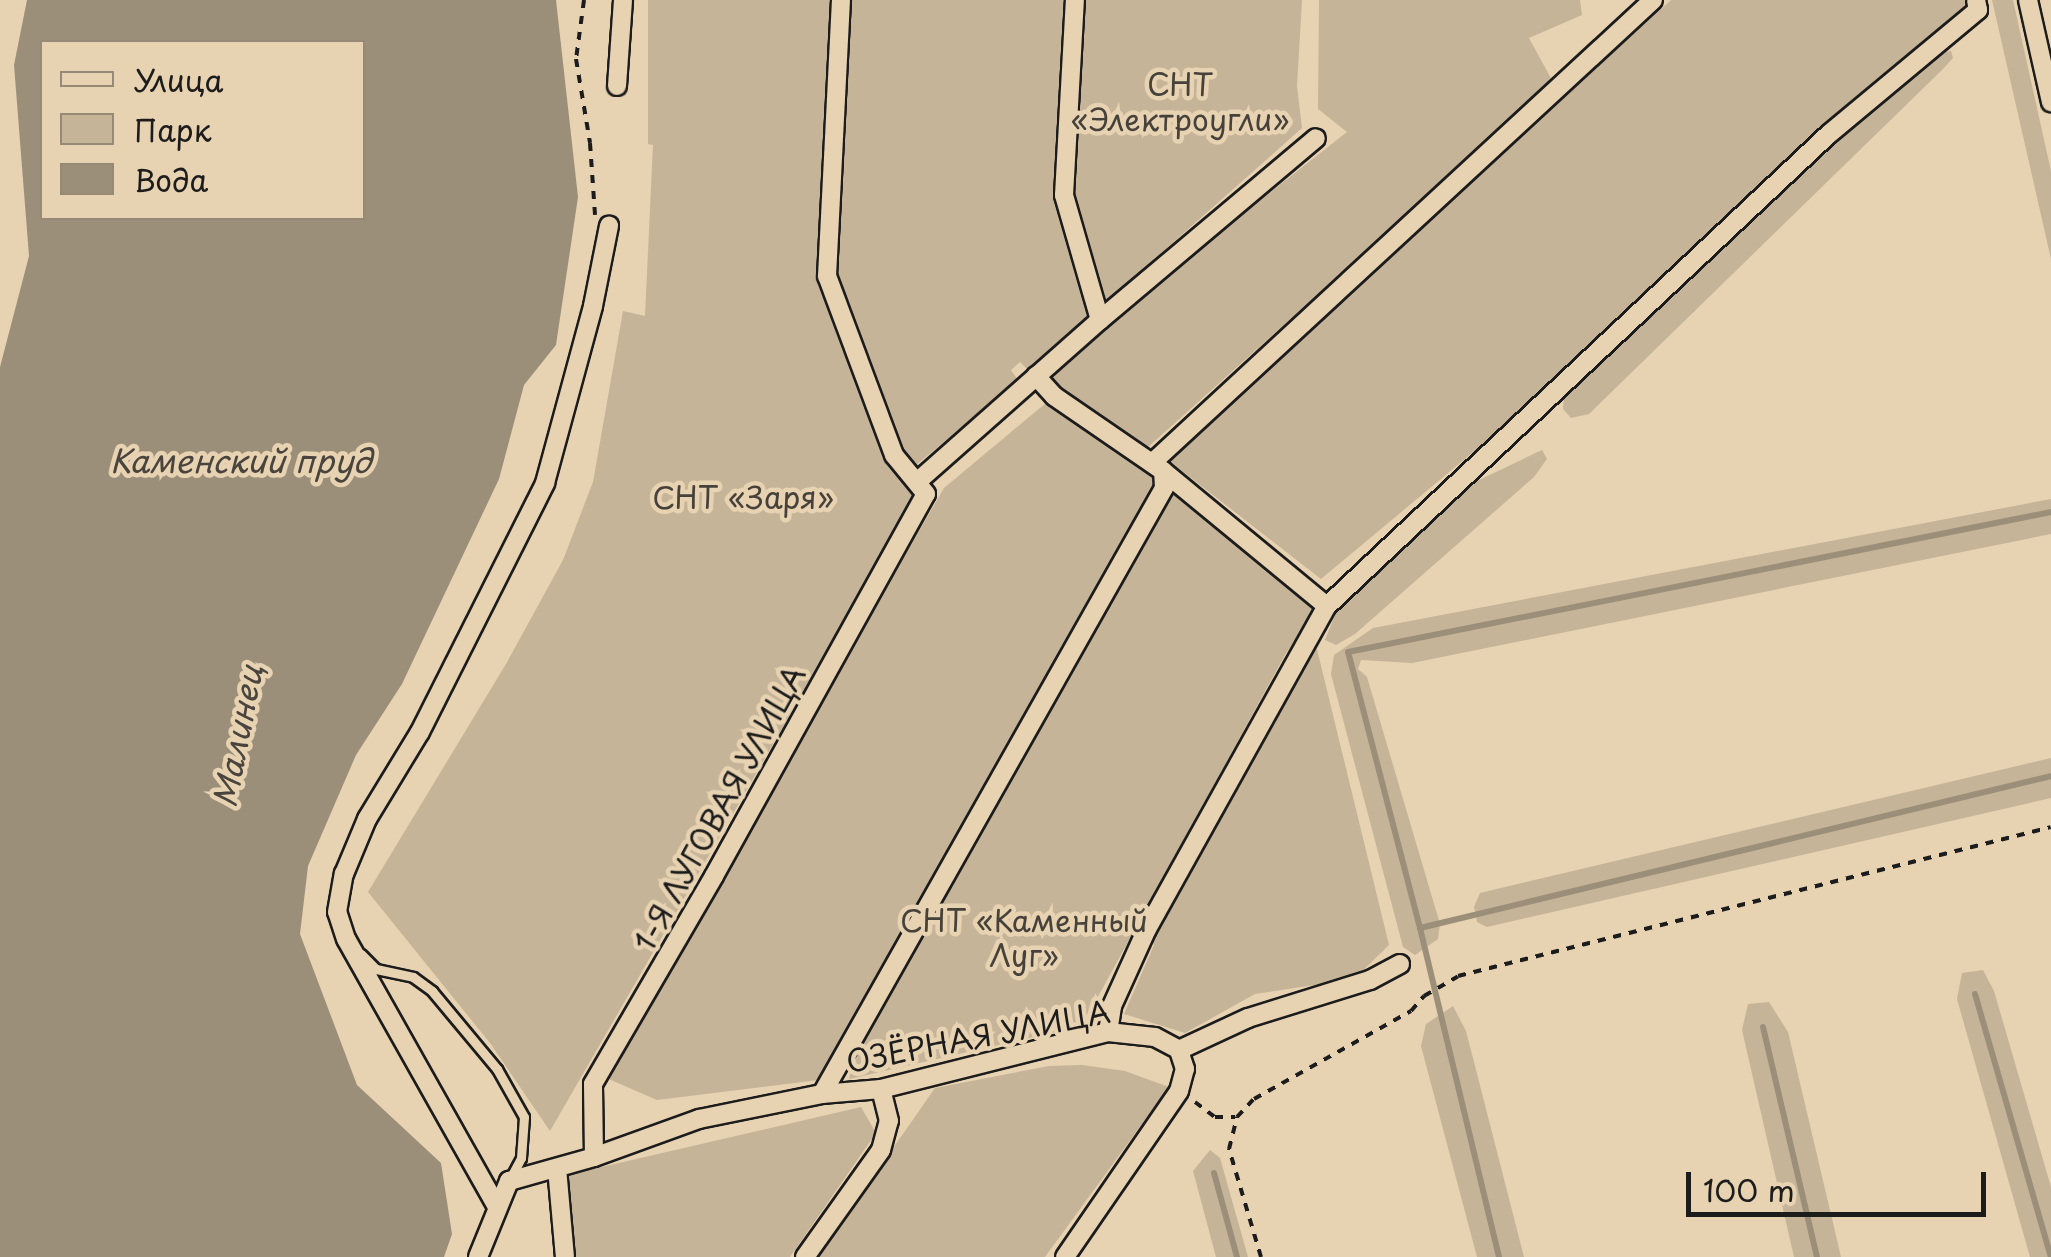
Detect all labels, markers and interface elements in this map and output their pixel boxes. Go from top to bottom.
legend [40,40,365,220]
text: Улица [134,57,223,102]
park label: СНТ «Электроугли» [1071,66,1289,136]
text: Парк [134,107,211,152]
text: Вода [134,157,208,202]
water label: Каменский пруд [110,441,372,479]
park label: СНТ «Заря» [652,479,834,515]
street label: 1-Я ЛУГОВАЯ УЛИЦА [625,659,813,957]
water label: Малинец [204,662,270,810]
park label: СНТ «Каменный Луг» [900,902,1148,972]
street label: ОЗЁРНАЯ УЛИЦА [843,993,1113,1079]
scale bar [1691,1152,1991,1214]
text: 100 m [1703,1167,1795,1212]

